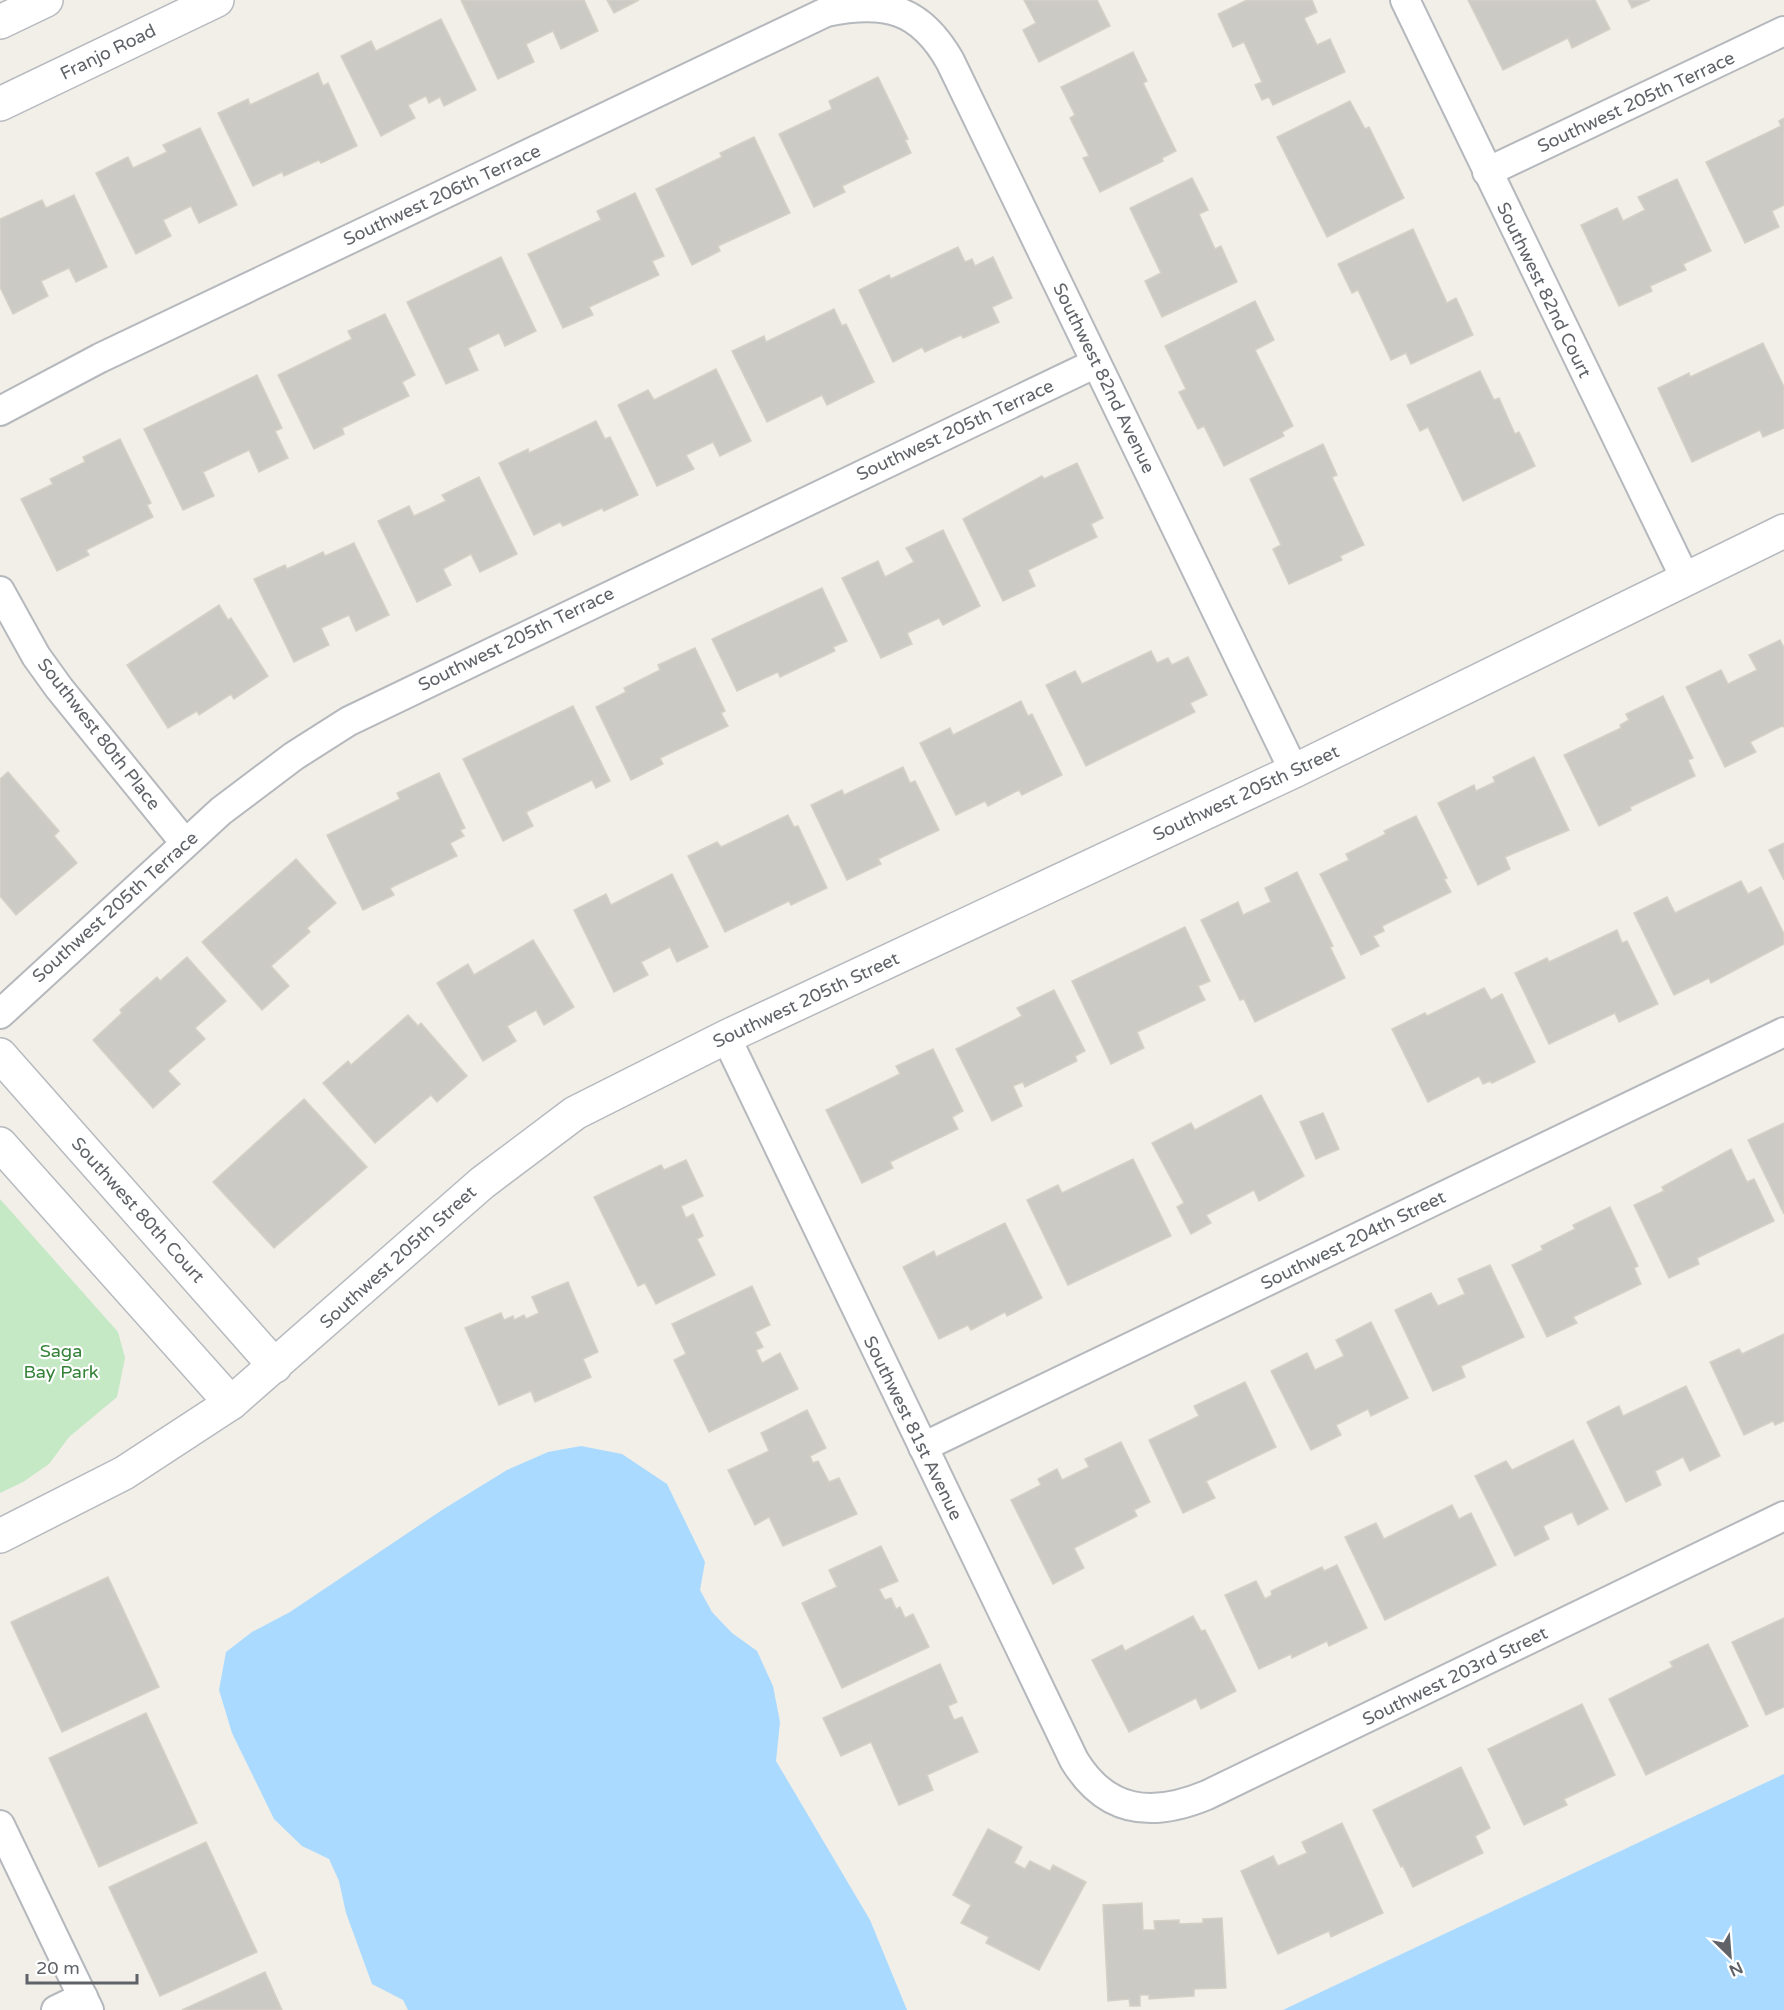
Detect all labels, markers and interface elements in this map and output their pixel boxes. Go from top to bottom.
street label: Franjo Road [57,19,159,85]
street label: Southwest 205th Terrace [1534,47,1738,157]
street label: Southwest 206th Terrace [340,140,544,250]
street label: Southwest 82nd Court [1492,199,1596,381]
street label: Southwest 82nd Avenue [1048,279,1160,477]
street label: Southwest 205th Terrace [853,375,1057,485]
street label: Southwest 205th Terrace [414,582,618,696]
street label: Southwest 80th Place [33,654,165,814]
street label: Southwest 205th Street [1149,740,1343,846]
street label: Southwest 205th Terrace [28,827,202,987]
street label: Southwest 205th Street [709,947,903,1053]
street label: Southwest 80th Court [67,1133,209,1287]
street label: Southwest 205th Street [315,1181,481,1333]
street label: Southwest 204th Street [1257,1186,1449,1294]
street label: Southwest 81st Avenue [859,1332,967,1524]
park label: Saga Bay Park [23,1340,99,1383]
street label: Southwest 203rd Street [1359,1622,1551,1730]
north arrow [1700,1926,1760,1986]
scale bar [27,1947,136,1985]
text: 20 m [36,1957,80,1979]
text: N [1726,1957,1746,1980]

